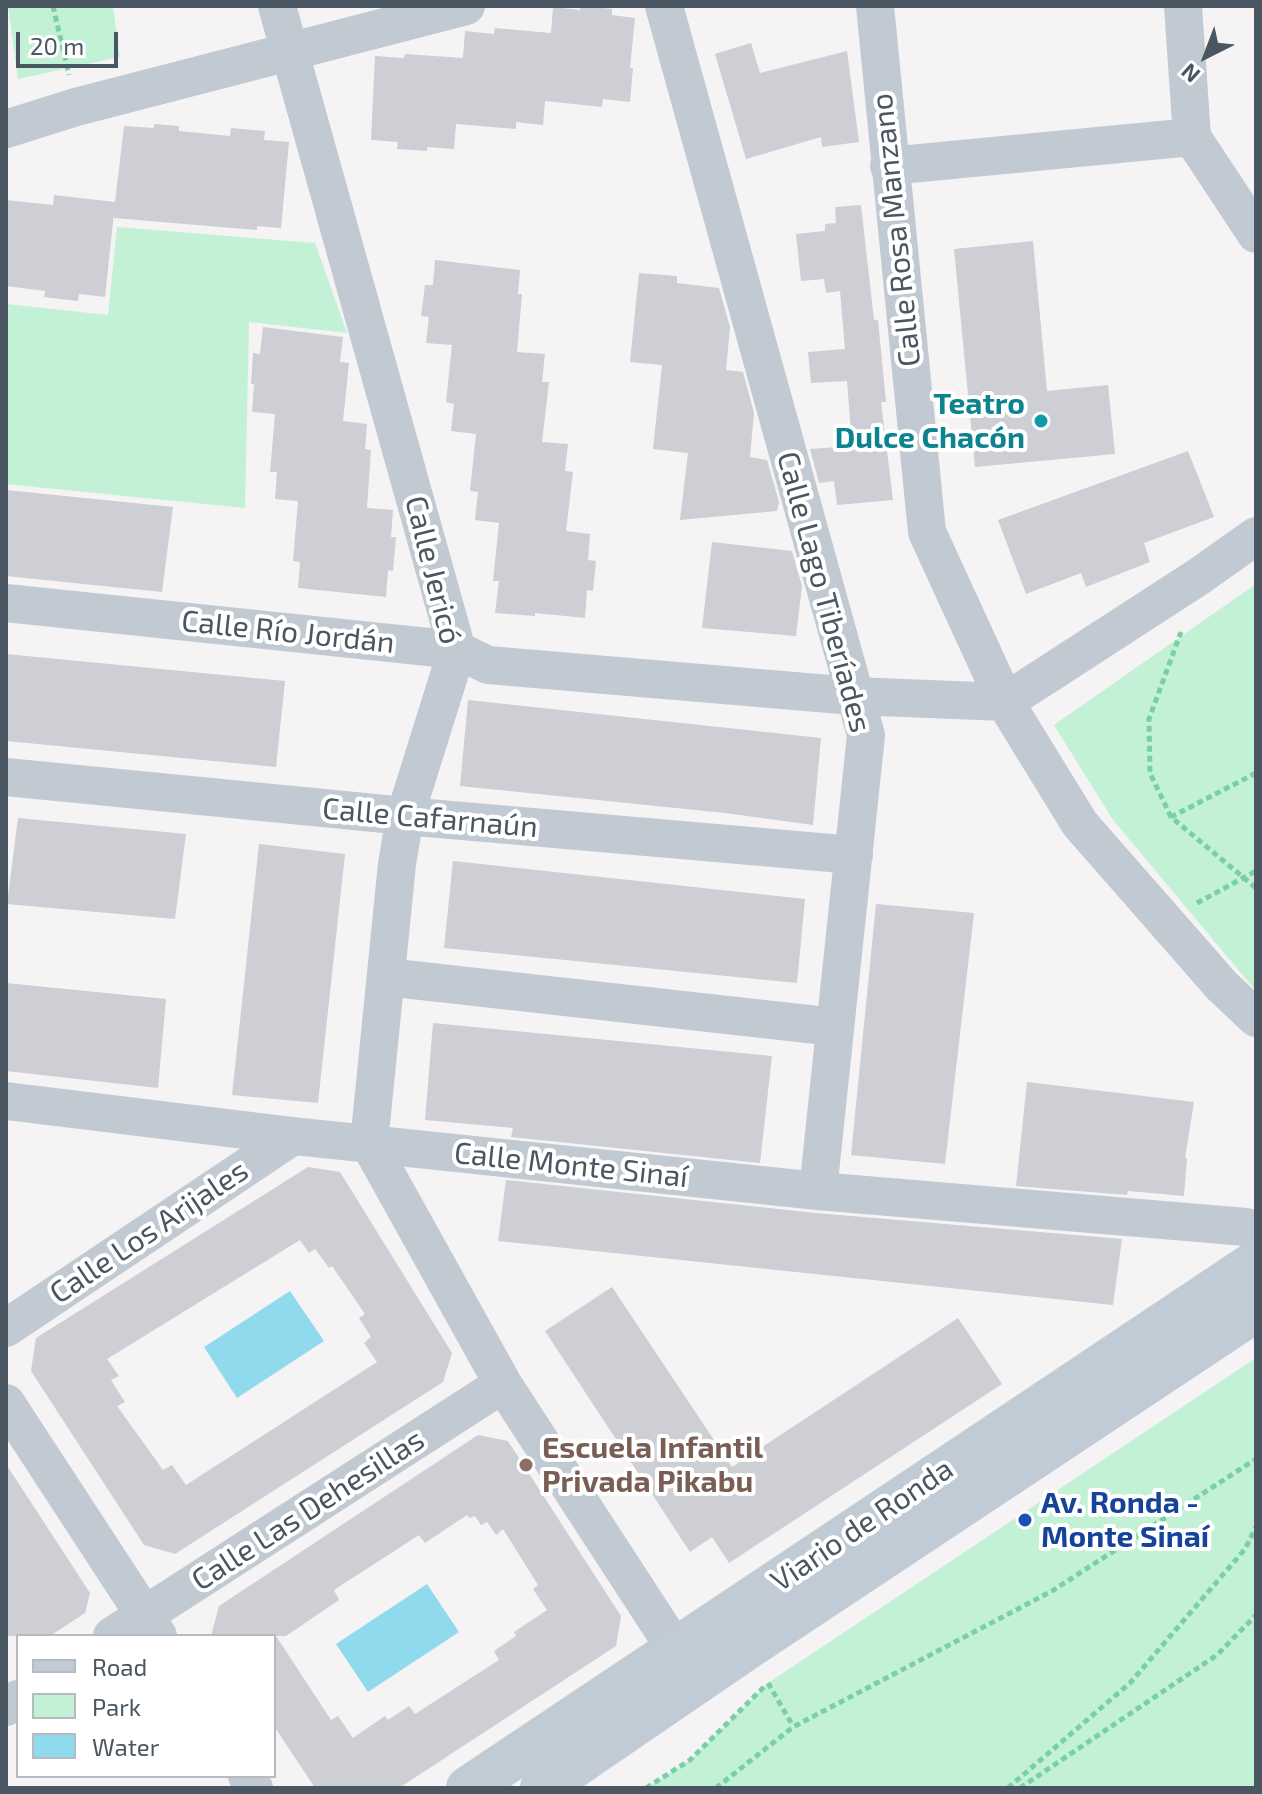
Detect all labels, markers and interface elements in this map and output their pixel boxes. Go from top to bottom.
scale bar [20,16,122,66]
north arrow [1166,16,1246,96]
text: 20 m [30,31,84,60]
text: N [1175,59,1205,89]
street label: Calle Rosa Manzano [864,92,928,368]
place label: Teatro Dulce Chacón [835,386,1025,456]
marker: Teatro Dulce Chacón [1032,412,1050,430]
street label: Calle Lago Tiberíades [769,448,879,736]
street label: Calle Jericó [397,492,469,648]
street label: Calle Río Jordán [180,603,396,661]
street label: Calle Cafarnaún [321,791,539,845]
street label: Calle Monte Sinaí [452,1135,690,1195]
street label: Calle Los Arijales [43,1153,255,1311]
street label: Calle Las Dehesillas [185,1421,431,1599]
place label: Escuela Infantil Privada Pikabu [542,1430,763,1500]
street label: Viario de Ronda [764,1451,960,1599]
marker: Escuela Infantil Privada Pikabu [517,1456,535,1474]
place label: Av. Ronda - Monte Sinaí [1041,1485,1209,1556]
marker: Av. Ronda - Monte Sinaí [1016,1511,1034,1529]
legend [16,1634,276,1778]
text: Road [92,1652,147,1681]
text: Park [92,1692,141,1721]
text: Water [92,1732,159,1761]

